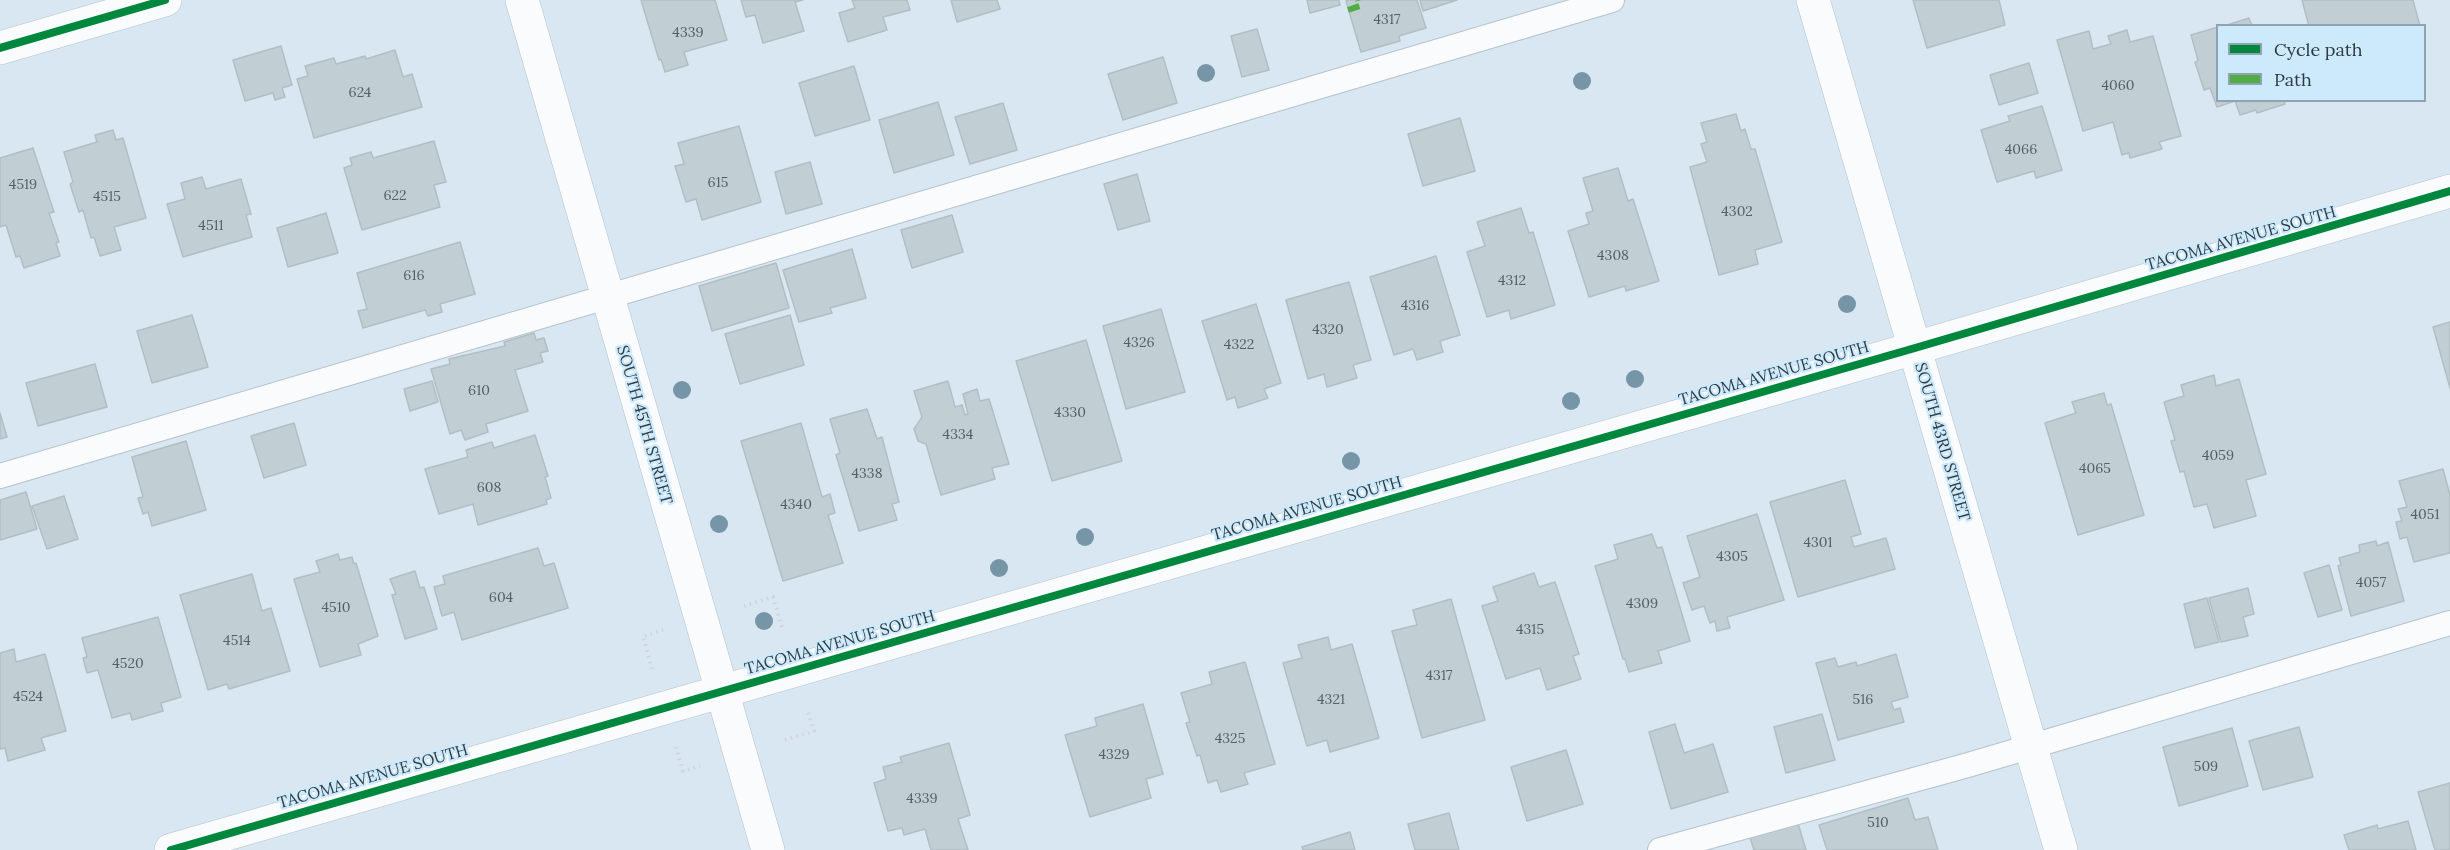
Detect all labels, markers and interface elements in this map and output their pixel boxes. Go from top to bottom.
house number: 4317 [1374,12,1400,28]
legend [2216,24,2426,102]
house number: 4339 [672,25,704,41]
text: Cycle path [2274,38,2363,61]
text: Path [2274,68,2312,91]
house number: 4060 [2101,78,2135,94]
house number: 624 [349,85,371,101]
house number: 4066 [2005,142,2037,158]
house number: 615 [708,175,728,191]
house number: 4519 [9,177,37,193]
house number: 622 [383,188,407,204]
house number: 4515 [93,189,121,205]
street label: TACOMA AVENUE SOUTH [2144,203,2338,275]
house number: 4302 [1721,204,1753,220]
house number: 4511 [198,218,224,234]
house number: 4308 [1597,248,1629,264]
house number: 616 [403,268,425,284]
house number: 4312 [1498,273,1526,289]
house number: 4316 [1401,298,1429,314]
house number: 4320 [1312,322,1344,338]
house number: 4326 [1124,335,1154,351]
house number: 4322 [1224,337,1254,353]
street label: TACOMA AVENUE SOUTH [1677,338,1871,410]
street label: SOUTH 45TH STREET [612,343,676,507]
street label: SOUTH 43RD STREET [1910,361,1974,523]
house number: 610 [468,383,490,399]
house number: 4330 [1054,405,1086,421]
house number: 4334 [943,427,973,443]
house number: 4059 [2202,448,2234,464]
house number: 4065 [2079,461,2111,477]
house number: 4338 [851,466,883,482]
street label: TACOMA AVENUE SOUTH [1210,473,1404,545]
house number: 608 [477,480,501,496]
house number: 4340 [780,497,812,513]
house number: 4051 [2410,507,2440,523]
house number: 4301 [1803,535,1833,551]
house number: 4305 [1716,549,1748,565]
house number: 4057 [2356,575,2386,591]
house number: 604 [489,590,513,606]
house number: 4309 [1626,596,1658,612]
house number: 4510 [321,600,351,616]
street label: TACOMA AVENUE SOUTH [743,607,937,679]
house number: 4315 [1516,622,1544,638]
house number: 4514 [223,633,251,649]
house number: 4520 [112,656,144,672]
house number: 4317 [1426,668,1452,684]
house number: 4524 [13,689,43,705]
house number: 4321 [1317,692,1345,708]
house number: 516 [1853,692,1873,708]
house number: 4325 [1215,731,1245,747]
street label: TACOMA AVENUE SOUTH [276,741,470,813]
house number: 4329 [1099,747,1129,763]
house number: 509 [2194,759,2218,775]
house number: 4339 [906,791,938,807]
house number: 510 [1867,815,1889,831]

